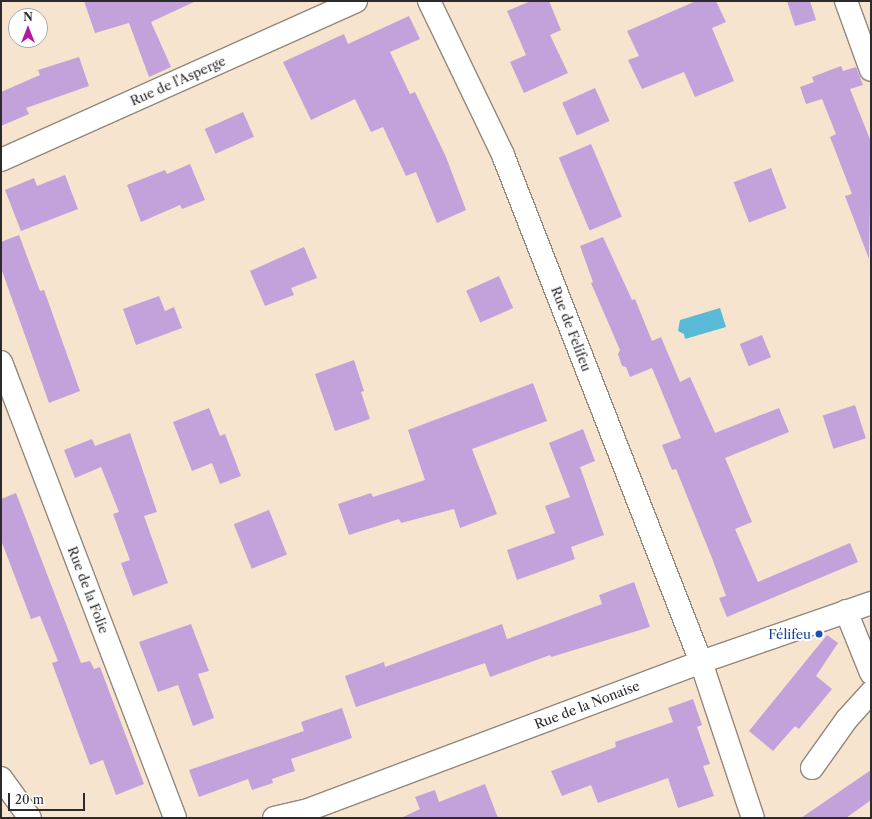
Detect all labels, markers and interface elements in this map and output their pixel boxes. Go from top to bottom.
north arrow [8,8,48,48]
text: N [23,10,33,24]
street label: Rue de l'Asperge [128,53,228,109]
street label: Rue de Felifeu [548,284,594,374]
street label: Rue de la Folie [64,544,112,636]
place label: Félifeu [768,626,811,642]
marker: Félifeu [814,629,824,639]
street label: Rue de la Nonaise [532,678,642,732]
scale bar [10,785,87,811]
text: 20 m [15,792,44,807]

